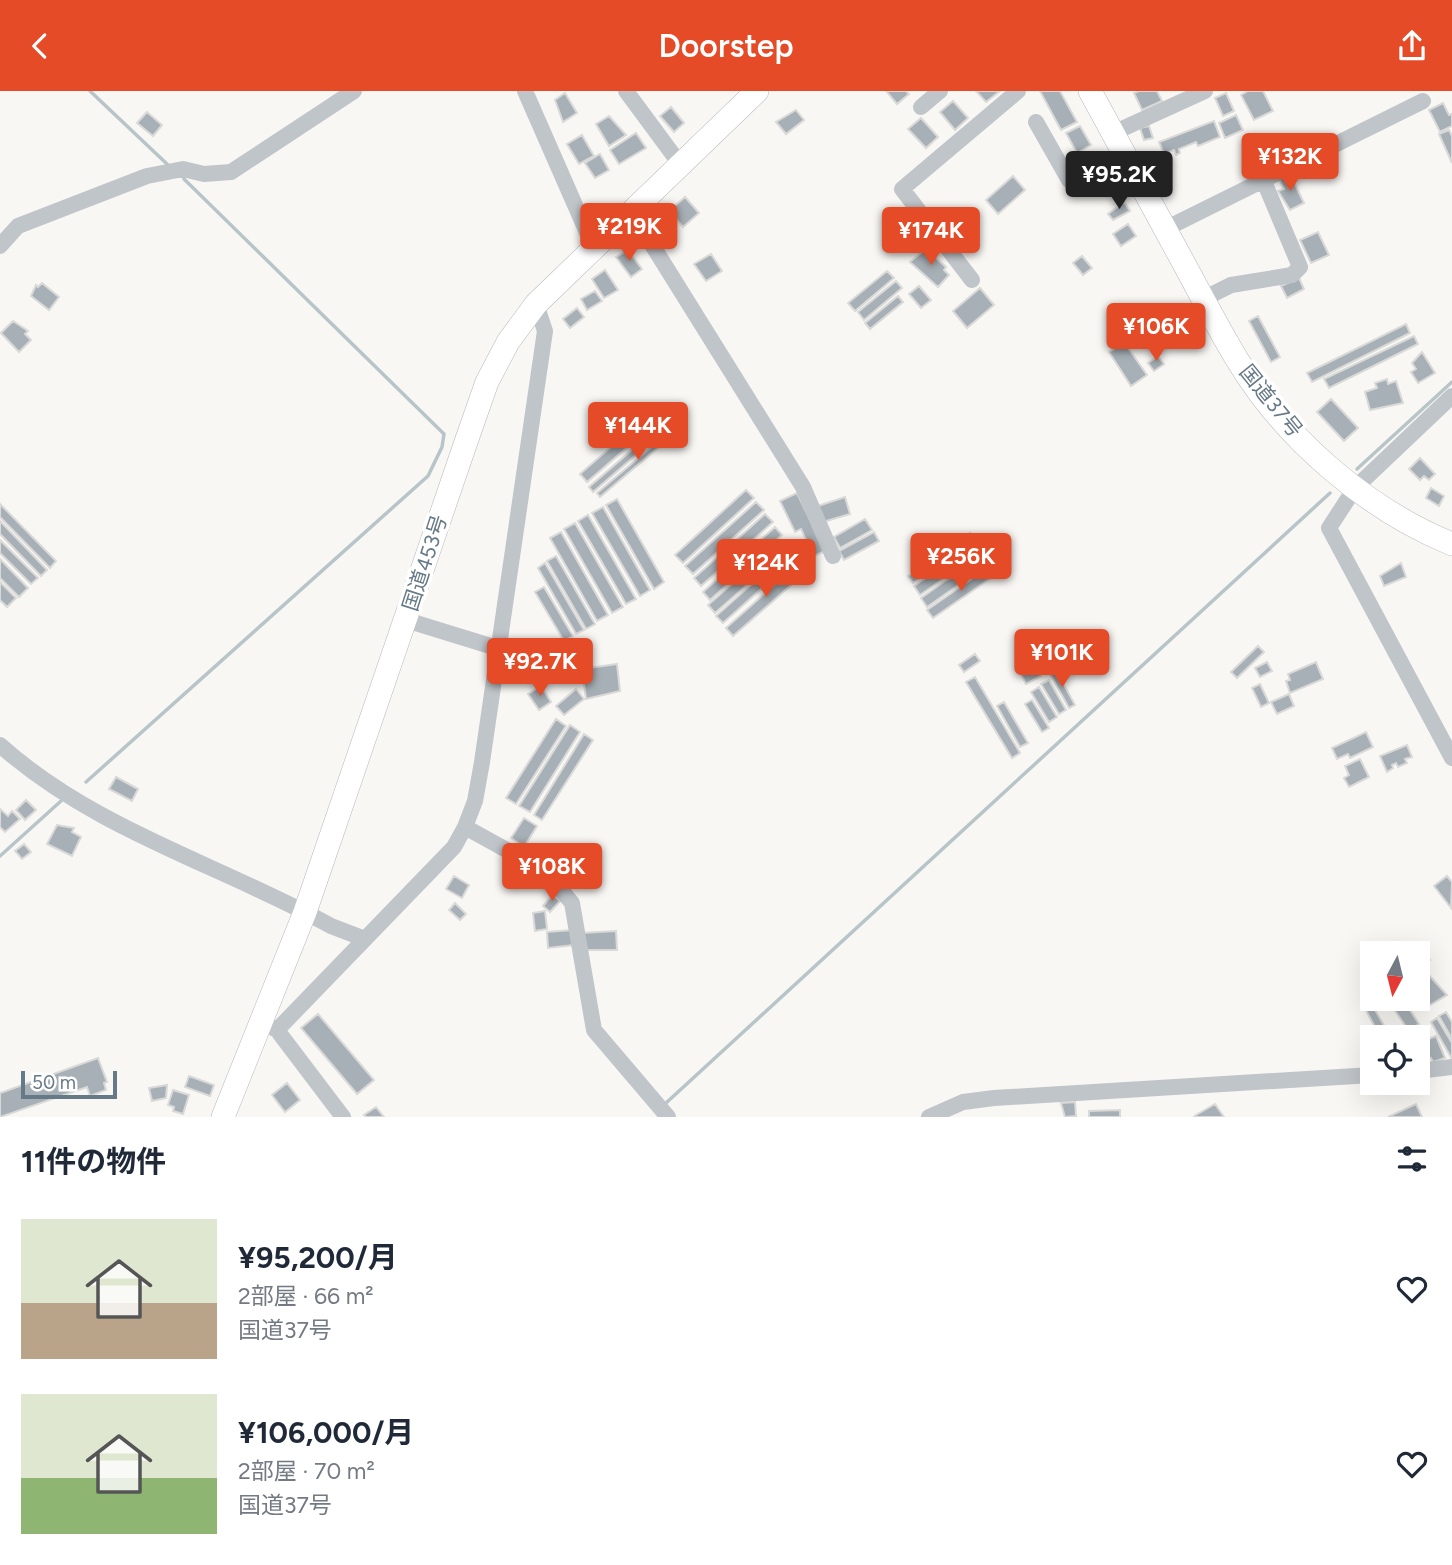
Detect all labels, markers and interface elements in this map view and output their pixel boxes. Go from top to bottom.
icon: back [21,27,59,65]
text: Doorstep [658,27,794,65]
icon: share [1393,27,1431,65]
pin: ¥132K [1241,133,1339,193]
text: ¥132K [1258,142,1322,170]
pin: ¥95.2K [1062,151,1176,211]
text: ¥95.2K [1082,160,1156,188]
pin: ¥219K [580,204,678,263]
pin: ¥174K [882,207,980,267]
text: ¥219K [596,212,662,240]
text: ¥174K [898,216,964,244]
pin: ¥106K [1107,303,1205,363]
text: ¥106K [1123,312,1189,340]
street label: 国道37号 [1235,360,1308,442]
pin: ¥144K [589,403,687,462]
text: ¥144K [604,411,672,439]
street label: 国道453号 [397,512,452,614]
pin: ¥256K [912,533,1010,593]
pin: ¥124K [717,539,815,599]
text: ¥256K [926,542,996,570]
text: ¥124K [733,548,799,576]
pin: ¥101K [1013,629,1111,689]
text: ¥101K [1030,638,1094,666]
pin: ¥92.7K [483,639,597,698]
text: ¥92.7K [503,647,577,675]
pin: ¥108K [503,843,601,903]
text: ¥108K [518,852,586,880]
north arrow [1360,941,1430,1011]
map controls [1360,941,1430,1095]
button: locate [1360,1025,1430,1095]
scale bar [21,1068,117,1100]
text: 50 m [32,1071,76,1094]
icon: filters [1393,1140,1431,1178]
text: 11件の物件 [21,1143,166,1180]
text: ¥95,200/月 [238,1239,398,1276]
icon: home [77,1247,161,1331]
icon: heart [1393,1270,1431,1308]
text: 2部屋 · 66 m² [238,1282,374,1310]
text: 国道37号 [238,1316,332,1344]
text: ¥106,000/月 [238,1414,414,1451]
icon: home [77,1422,161,1506]
icon: heart [1393,1445,1431,1483]
text: 2部屋 · 70 m² [238,1457,375,1485]
text: 国道37号 [238,1491,332,1519]

